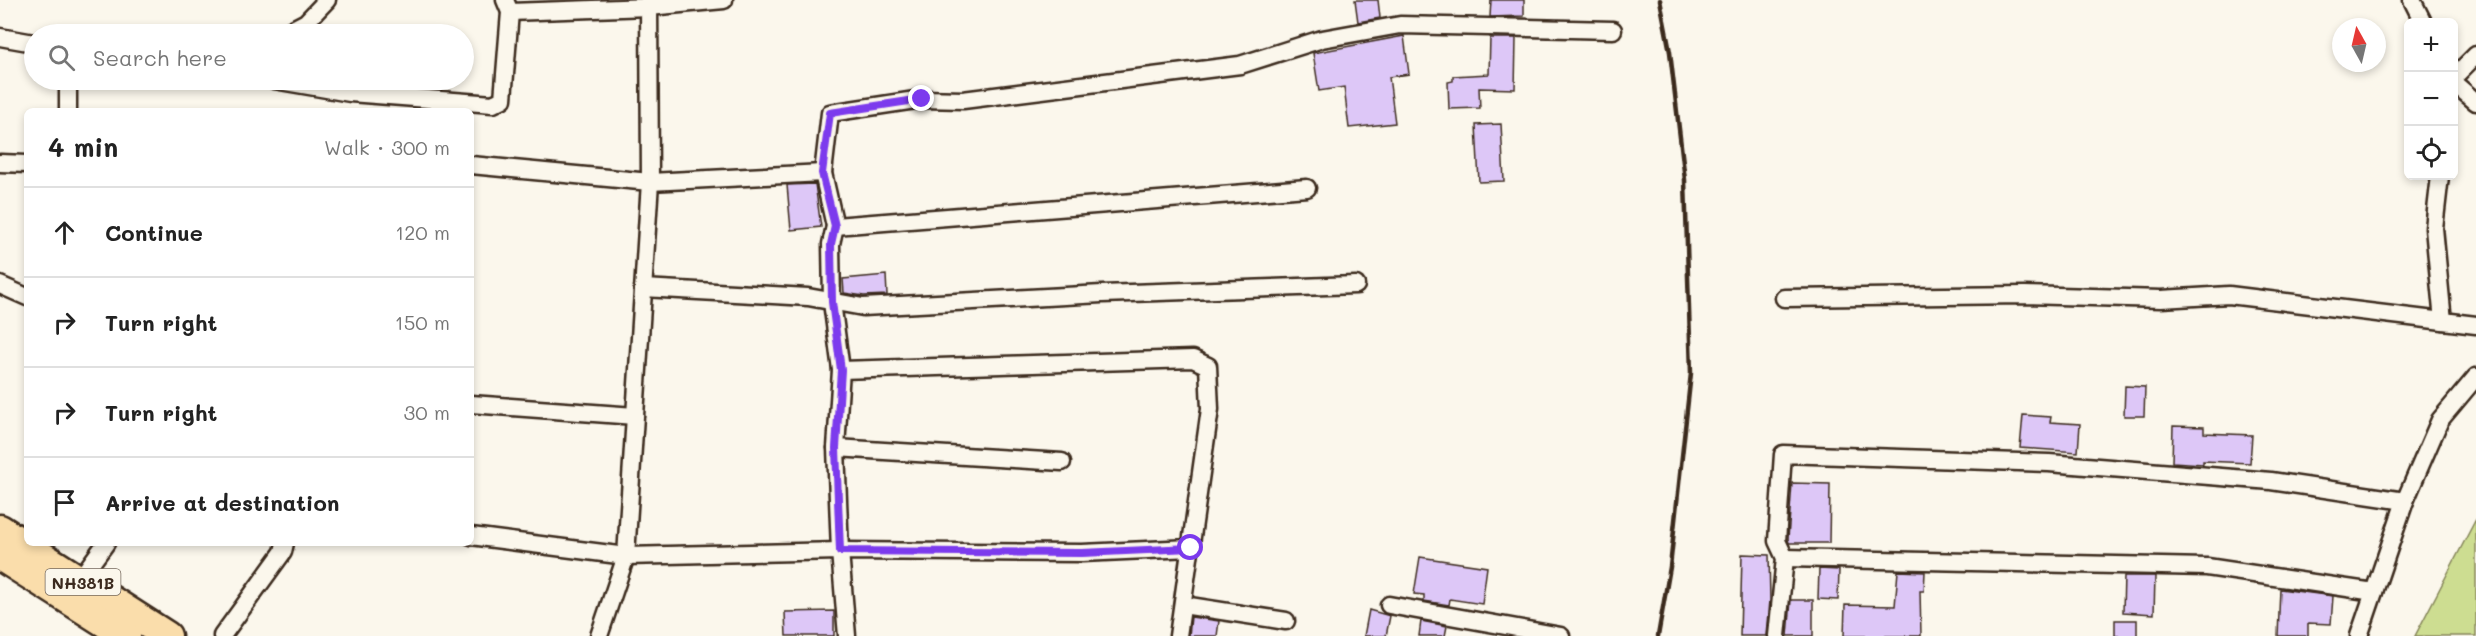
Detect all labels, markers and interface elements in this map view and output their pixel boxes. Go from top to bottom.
north arrow [2332,18,2386,72]
map controls [2404,18,2458,180]
button: + [2404,18,2458,72]
search box [24,24,474,90]
icon: search [45,41,78,74]
text: Search here [93,43,227,72]
button: − [2404,72,2458,126]
route end [908,85,934,111]
button: locate [2404,126,2458,180]
text: 4 min [48,130,118,164]
text: Walk · 300 m [324,134,450,160]
icon: ahead [48,216,81,249]
text: Continue [105,218,203,247]
text: 120 m [395,219,450,245]
icon: right [48,306,81,339]
text: Turn right [105,308,217,337]
text: 150 m [395,309,450,335]
icon: right [48,396,81,429]
text: Turn right [105,398,217,427]
text: 30 m [404,399,450,425]
icon: arrive [48,486,81,519]
text: Arrive at destination [105,488,340,517]
route start [1177,534,1203,560]
road number: NH381B [46,569,121,595]

